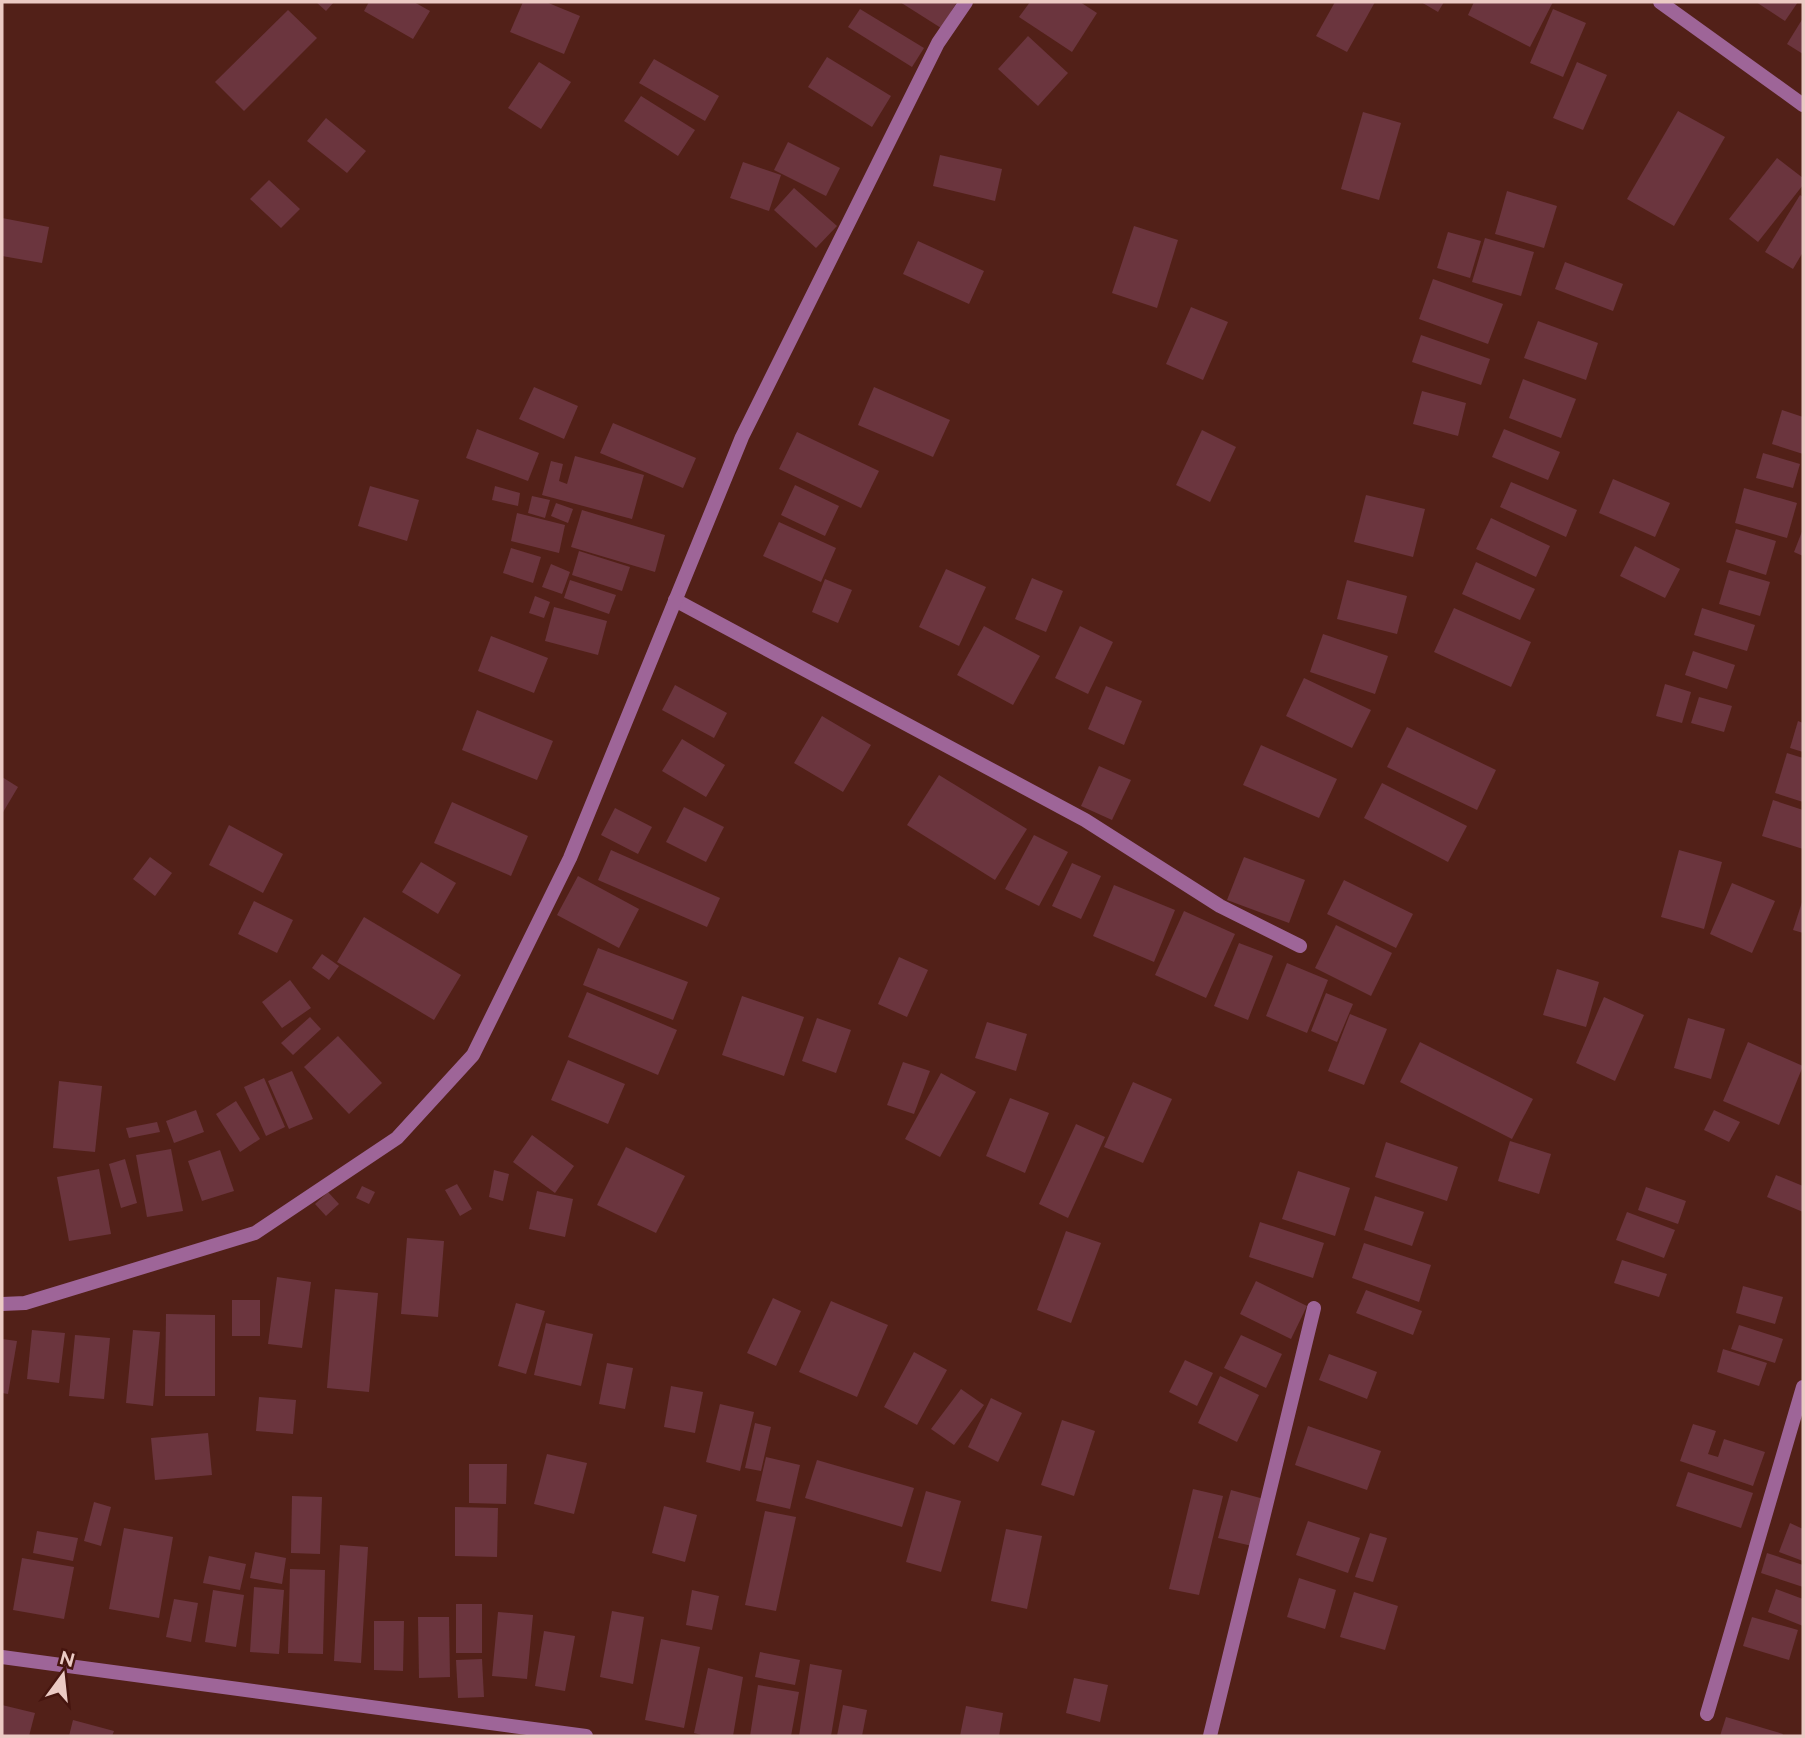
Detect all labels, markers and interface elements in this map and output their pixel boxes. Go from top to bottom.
north arrow [28,1640,98,1710]
text: N [58,1646,77,1671]

